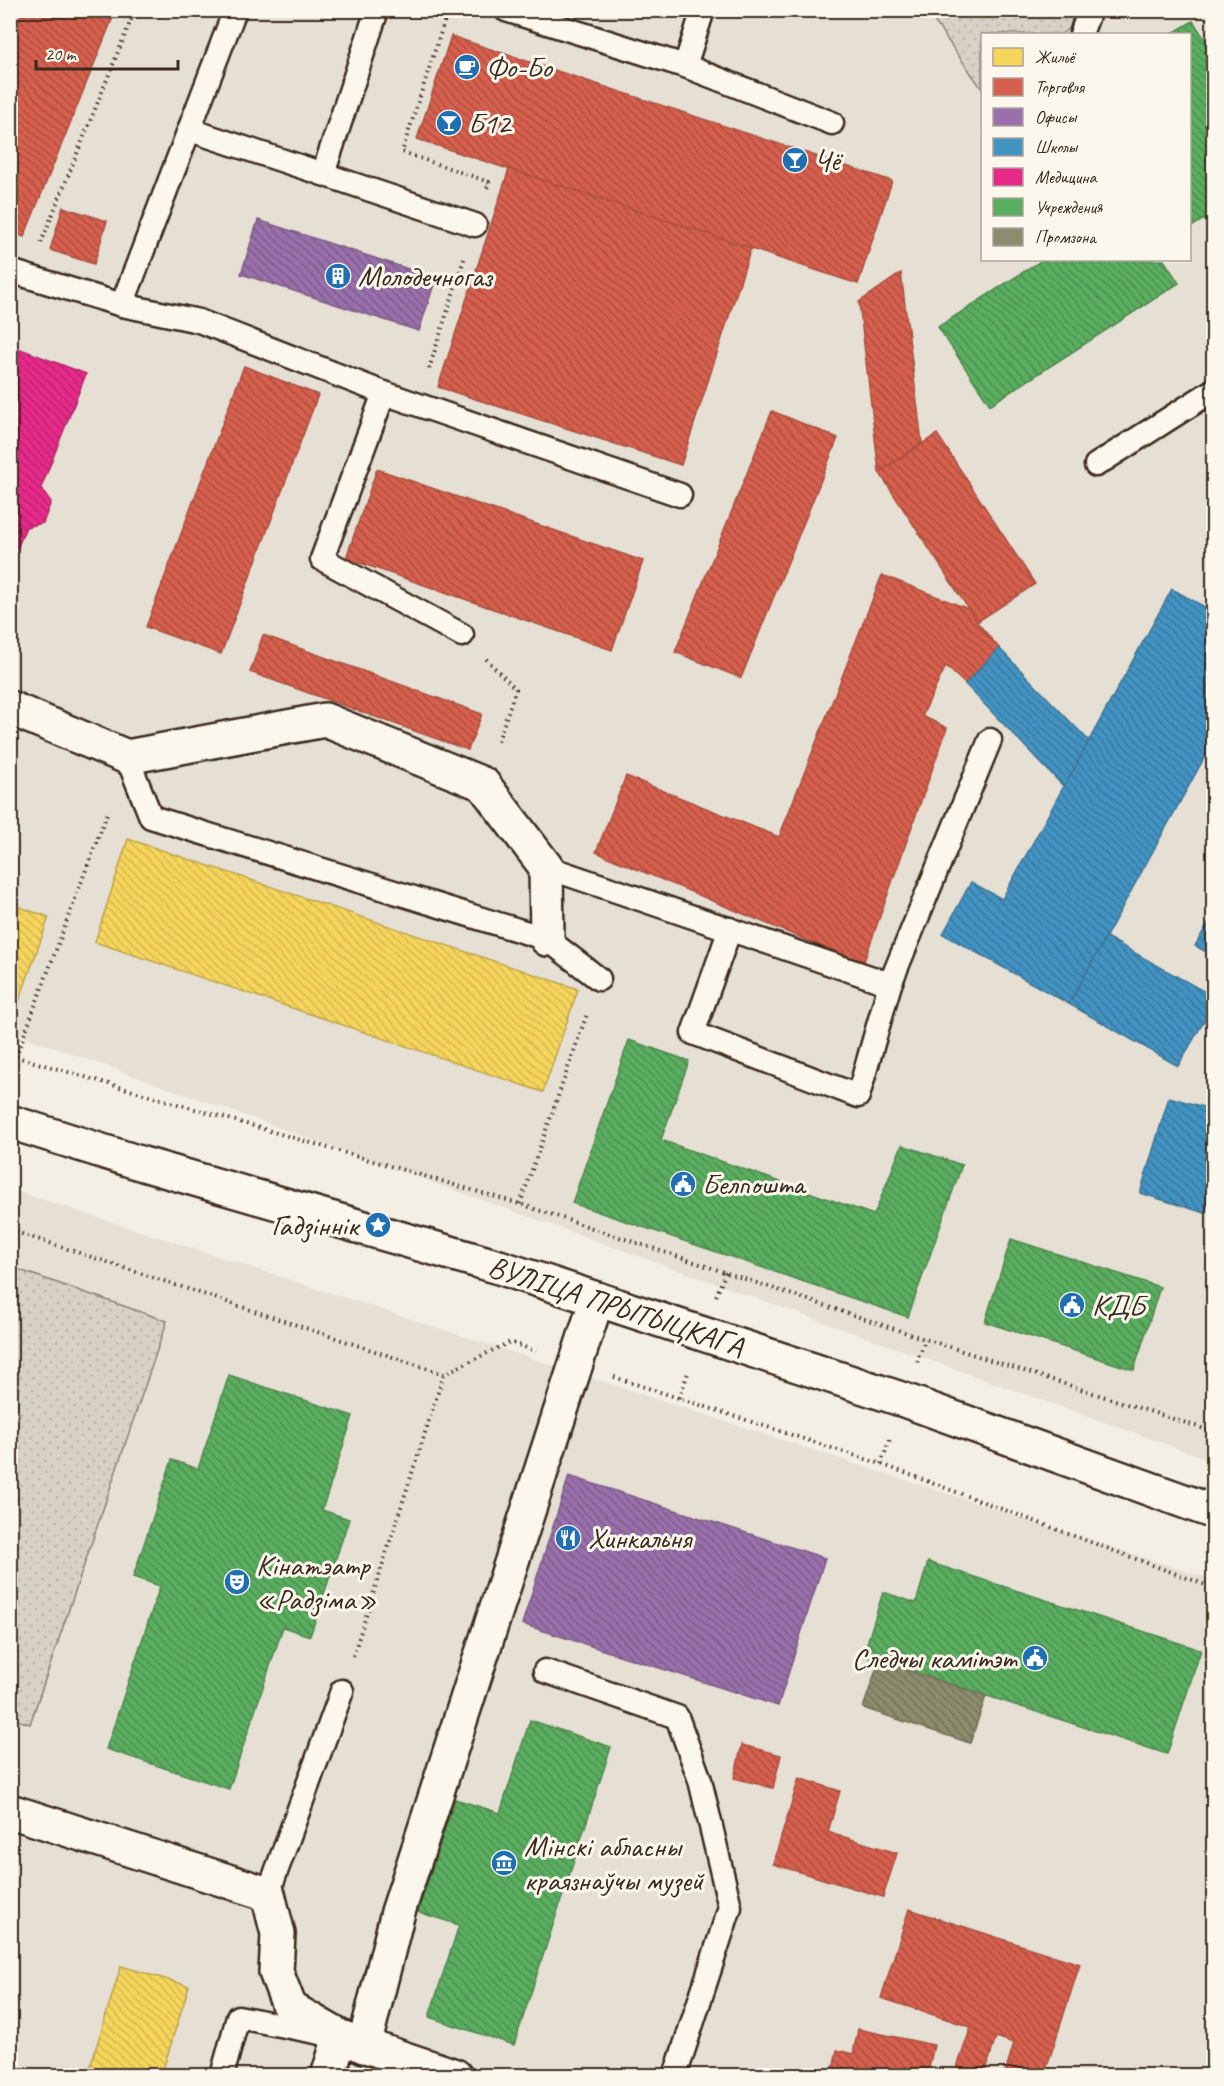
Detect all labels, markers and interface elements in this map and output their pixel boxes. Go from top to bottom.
scale bar [36,33,178,71]
legend [981,33,1191,261]
text: 20 m [45,43,78,65]
text: Жильё [1035,46,1077,68]
place label: Фо-Бо [486,48,553,86]
cafe icon: Фо-Бо [452,52,482,82]
text: Торговля [1035,76,1086,98]
place label: Б12 [468,104,513,142]
text: Офисы [1035,106,1078,128]
bar icon: Б12 [434,108,464,138]
text: Школы [1035,136,1079,158]
place label: Чё [814,141,844,179]
bar icon: Чё [780,145,810,175]
text: Медицина [1035,166,1098,188]
text: Учреждения [1035,196,1104,218]
text: Промзона [1035,226,1097,248]
place label: Молодечногаз [358,257,494,295]
building icon: Молодечногаз [323,261,353,291]
place label: Белпошта [702,1165,807,1203]
public building icon: Белпошта [668,1169,698,1199]
place label: Гадзіннік [271,1206,361,1244]
place icon: Гадзіннік [363,1210,393,1240]
street label: ВУЛІЦА ПРЫТЫЦКАГА [484,1247,749,1365]
place label: КДБ [1092,1286,1149,1324]
public building icon: КДБ [1057,1290,1087,1320]
place label: Хинкальня [588,1519,694,1557]
restaurant icon: Хинкальня [553,1523,583,1553]
place label: Кінатэатр «Радзіма» [256,1546,377,1618]
theatre icon: Кінатэатр «Радзіма» [222,1567,252,1597]
place label: Следчы камітэт [852,1639,1019,1677]
public building icon: Следчы камітэт [1020,1643,1050,1673]
place label: Мінскі абласны краязнаўчы музей [524,1827,705,1899]
museum icon: Мінскі абласны краязнаўчы музей [489,1848,519,1878]

